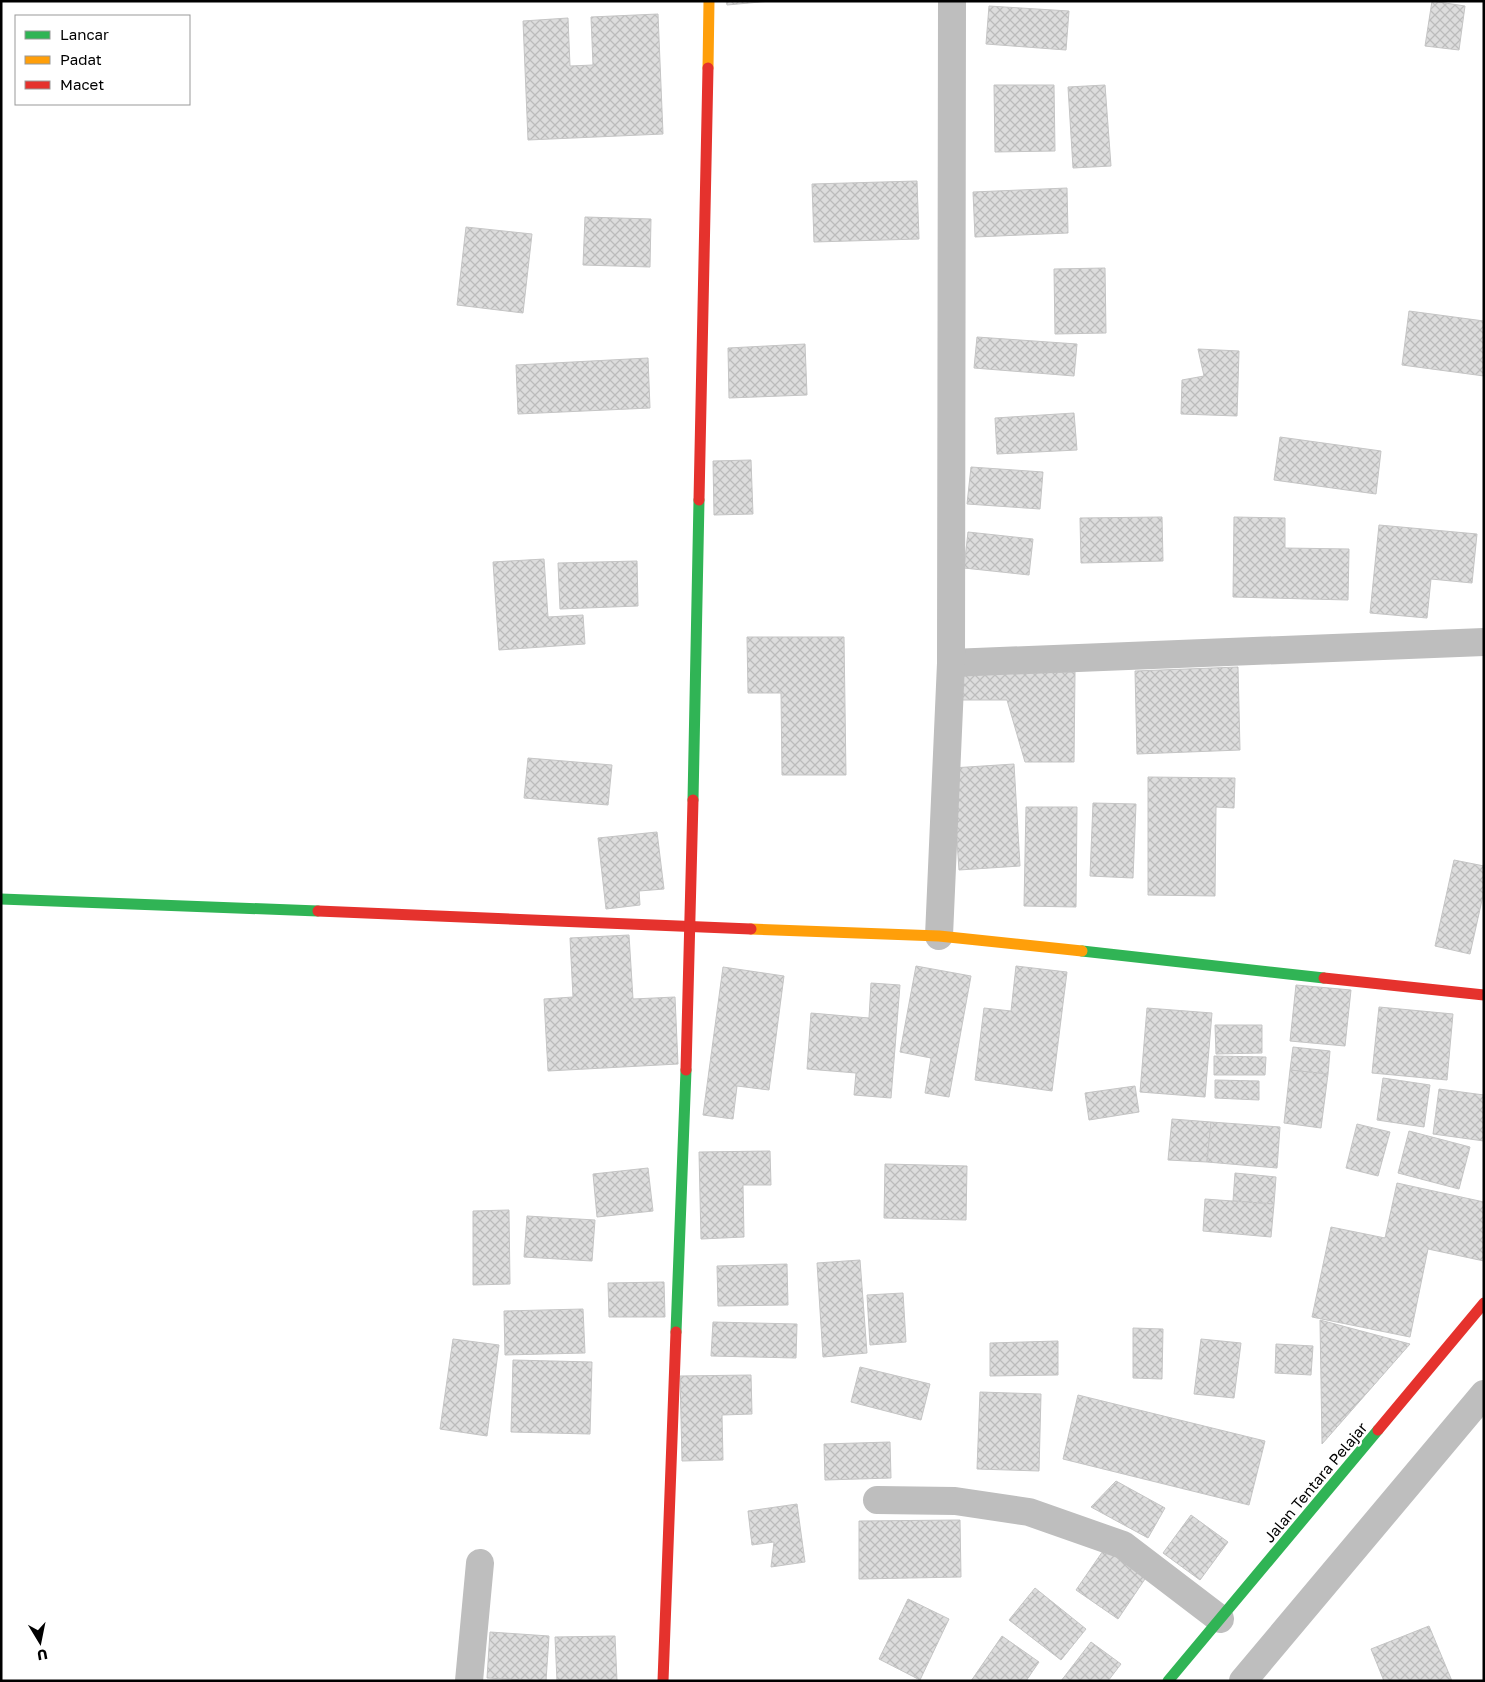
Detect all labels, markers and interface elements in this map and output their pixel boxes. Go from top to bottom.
legend [15,15,190,105]
text: Lancar [60,25,109,43]
text: Padat [60,50,102,68]
text: Macet [60,75,104,93]
street label: Jalan Tentara Pelajar [1260,1418,1371,1546]
north arrow [15,1617,65,1667]
text: U [36,1646,49,1665]

